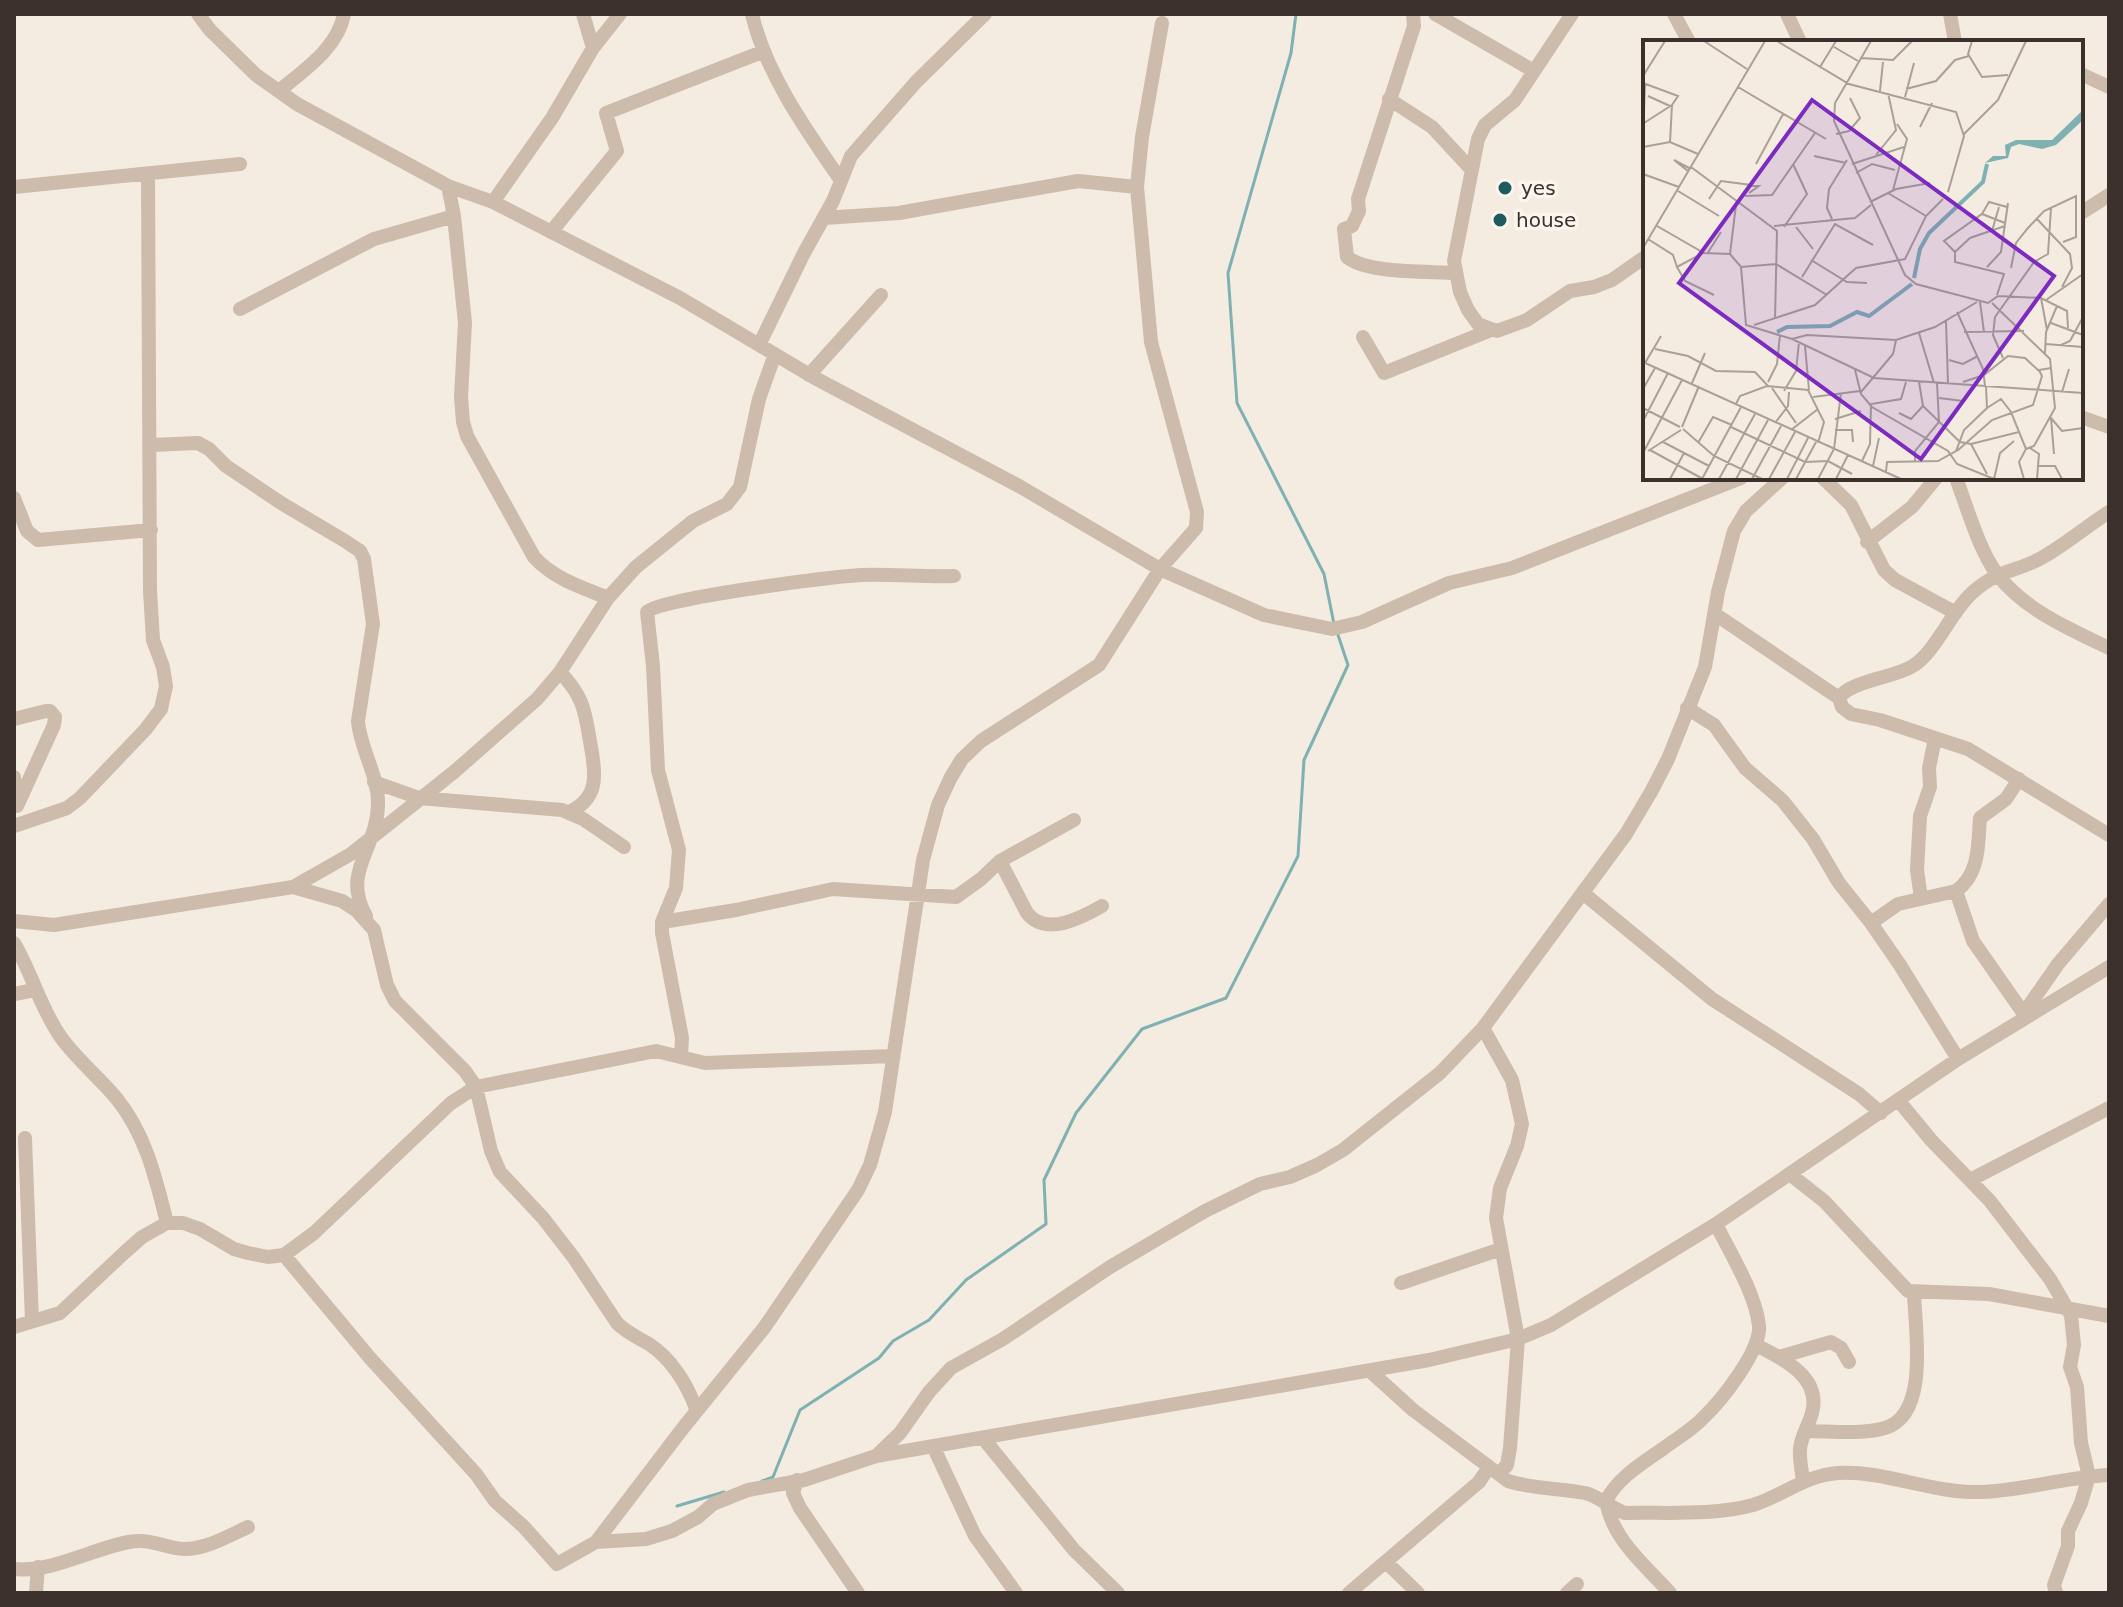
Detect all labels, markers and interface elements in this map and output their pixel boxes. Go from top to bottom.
inset map [1643,40,2083,480]
place label: yes [1521,176,1556,200]
marker: yes [1496,179,1514,197]
place label: house [1516,208,1576,232]
marker: house [1491,211,1509,229]

